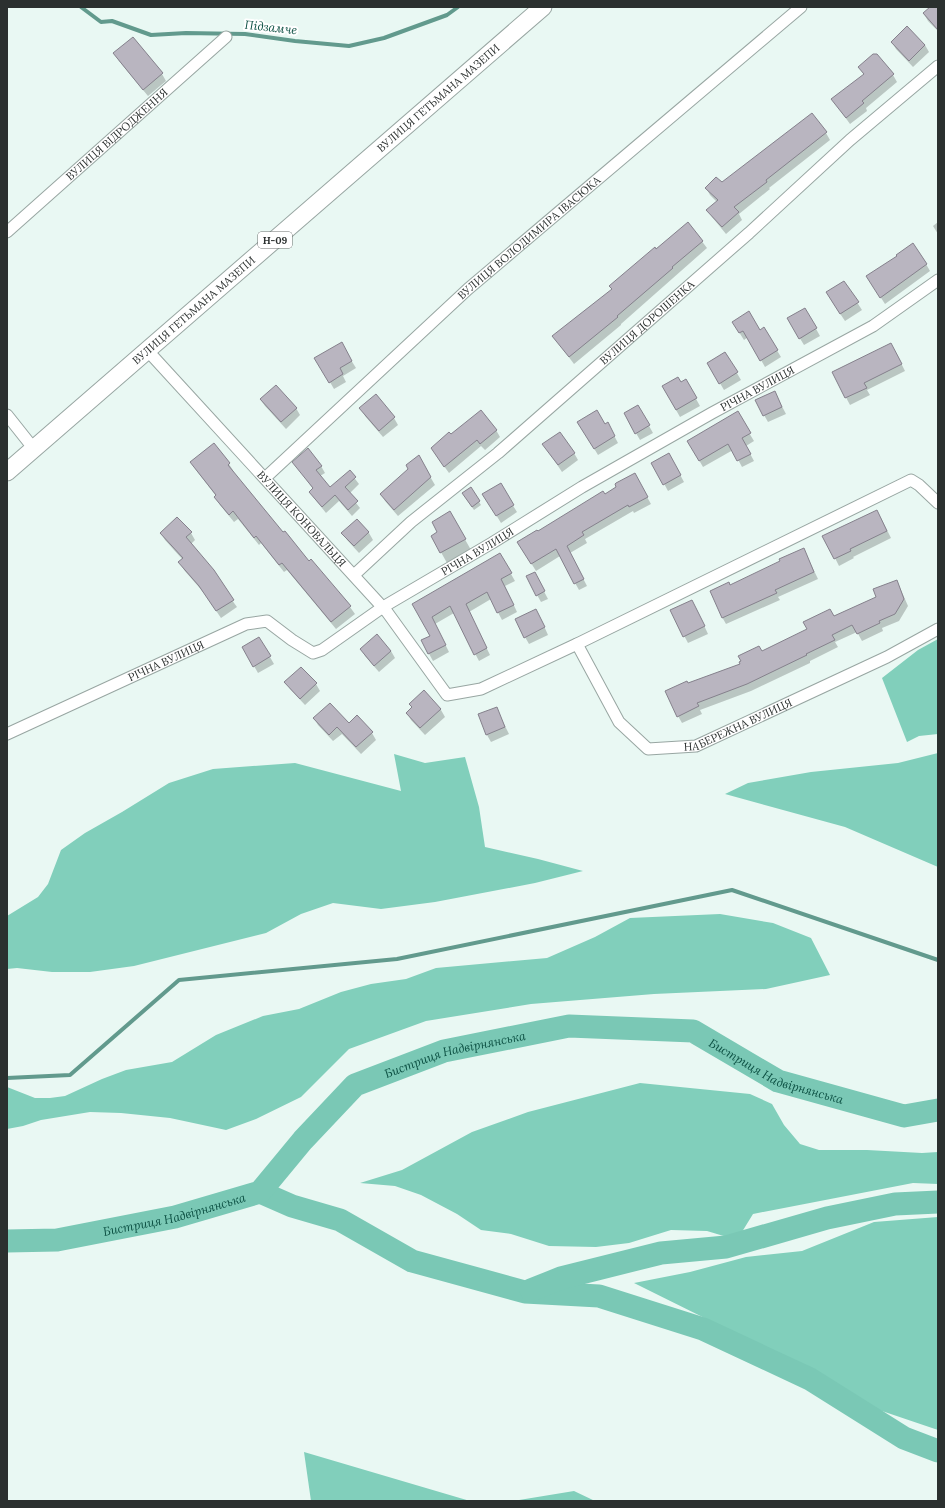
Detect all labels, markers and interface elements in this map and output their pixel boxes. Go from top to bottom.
water label: Підзамче [244,17,298,37]
street label: ВУЛИЦЯ ГЕТЬМАНА МАЗЕПИ [374,40,503,155]
street label: ВУЛИЦЯ ВІДРОДЖЕННЯ [63,85,171,183]
street label: ВУЛИЦЯ ВОЛОДИМИРА ІВАСЮКА [454,172,604,302]
road number: Н-09 [258,232,292,248]
street label: ВУЛИЦЯ ГЕТЬМАНА МАЗЕПИ [129,253,258,367]
street label: ВУЛИЦЯ ДОРОШЕНКА [597,277,698,368]
street label: РІЧНА ВУЛИЦЯ [718,363,797,414]
street label: ВУЛИЦЯ КОНОВАЛЬЦЯ [254,468,349,570]
street label: РІЧНА ВУЛИЦЯ [438,524,516,578]
street label: РІЧНА ВУЛИЦЯ [126,637,206,684]
street label: НАБЕРЕЖНА ВУЛИЦЯ [683,695,794,754]
water label: Бистриця Надвірнянська [382,1027,527,1081]
water label: Бистриця Надвірнянська [706,1035,846,1106]
water label: Бистриця Надвірнянська [102,1189,247,1238]

